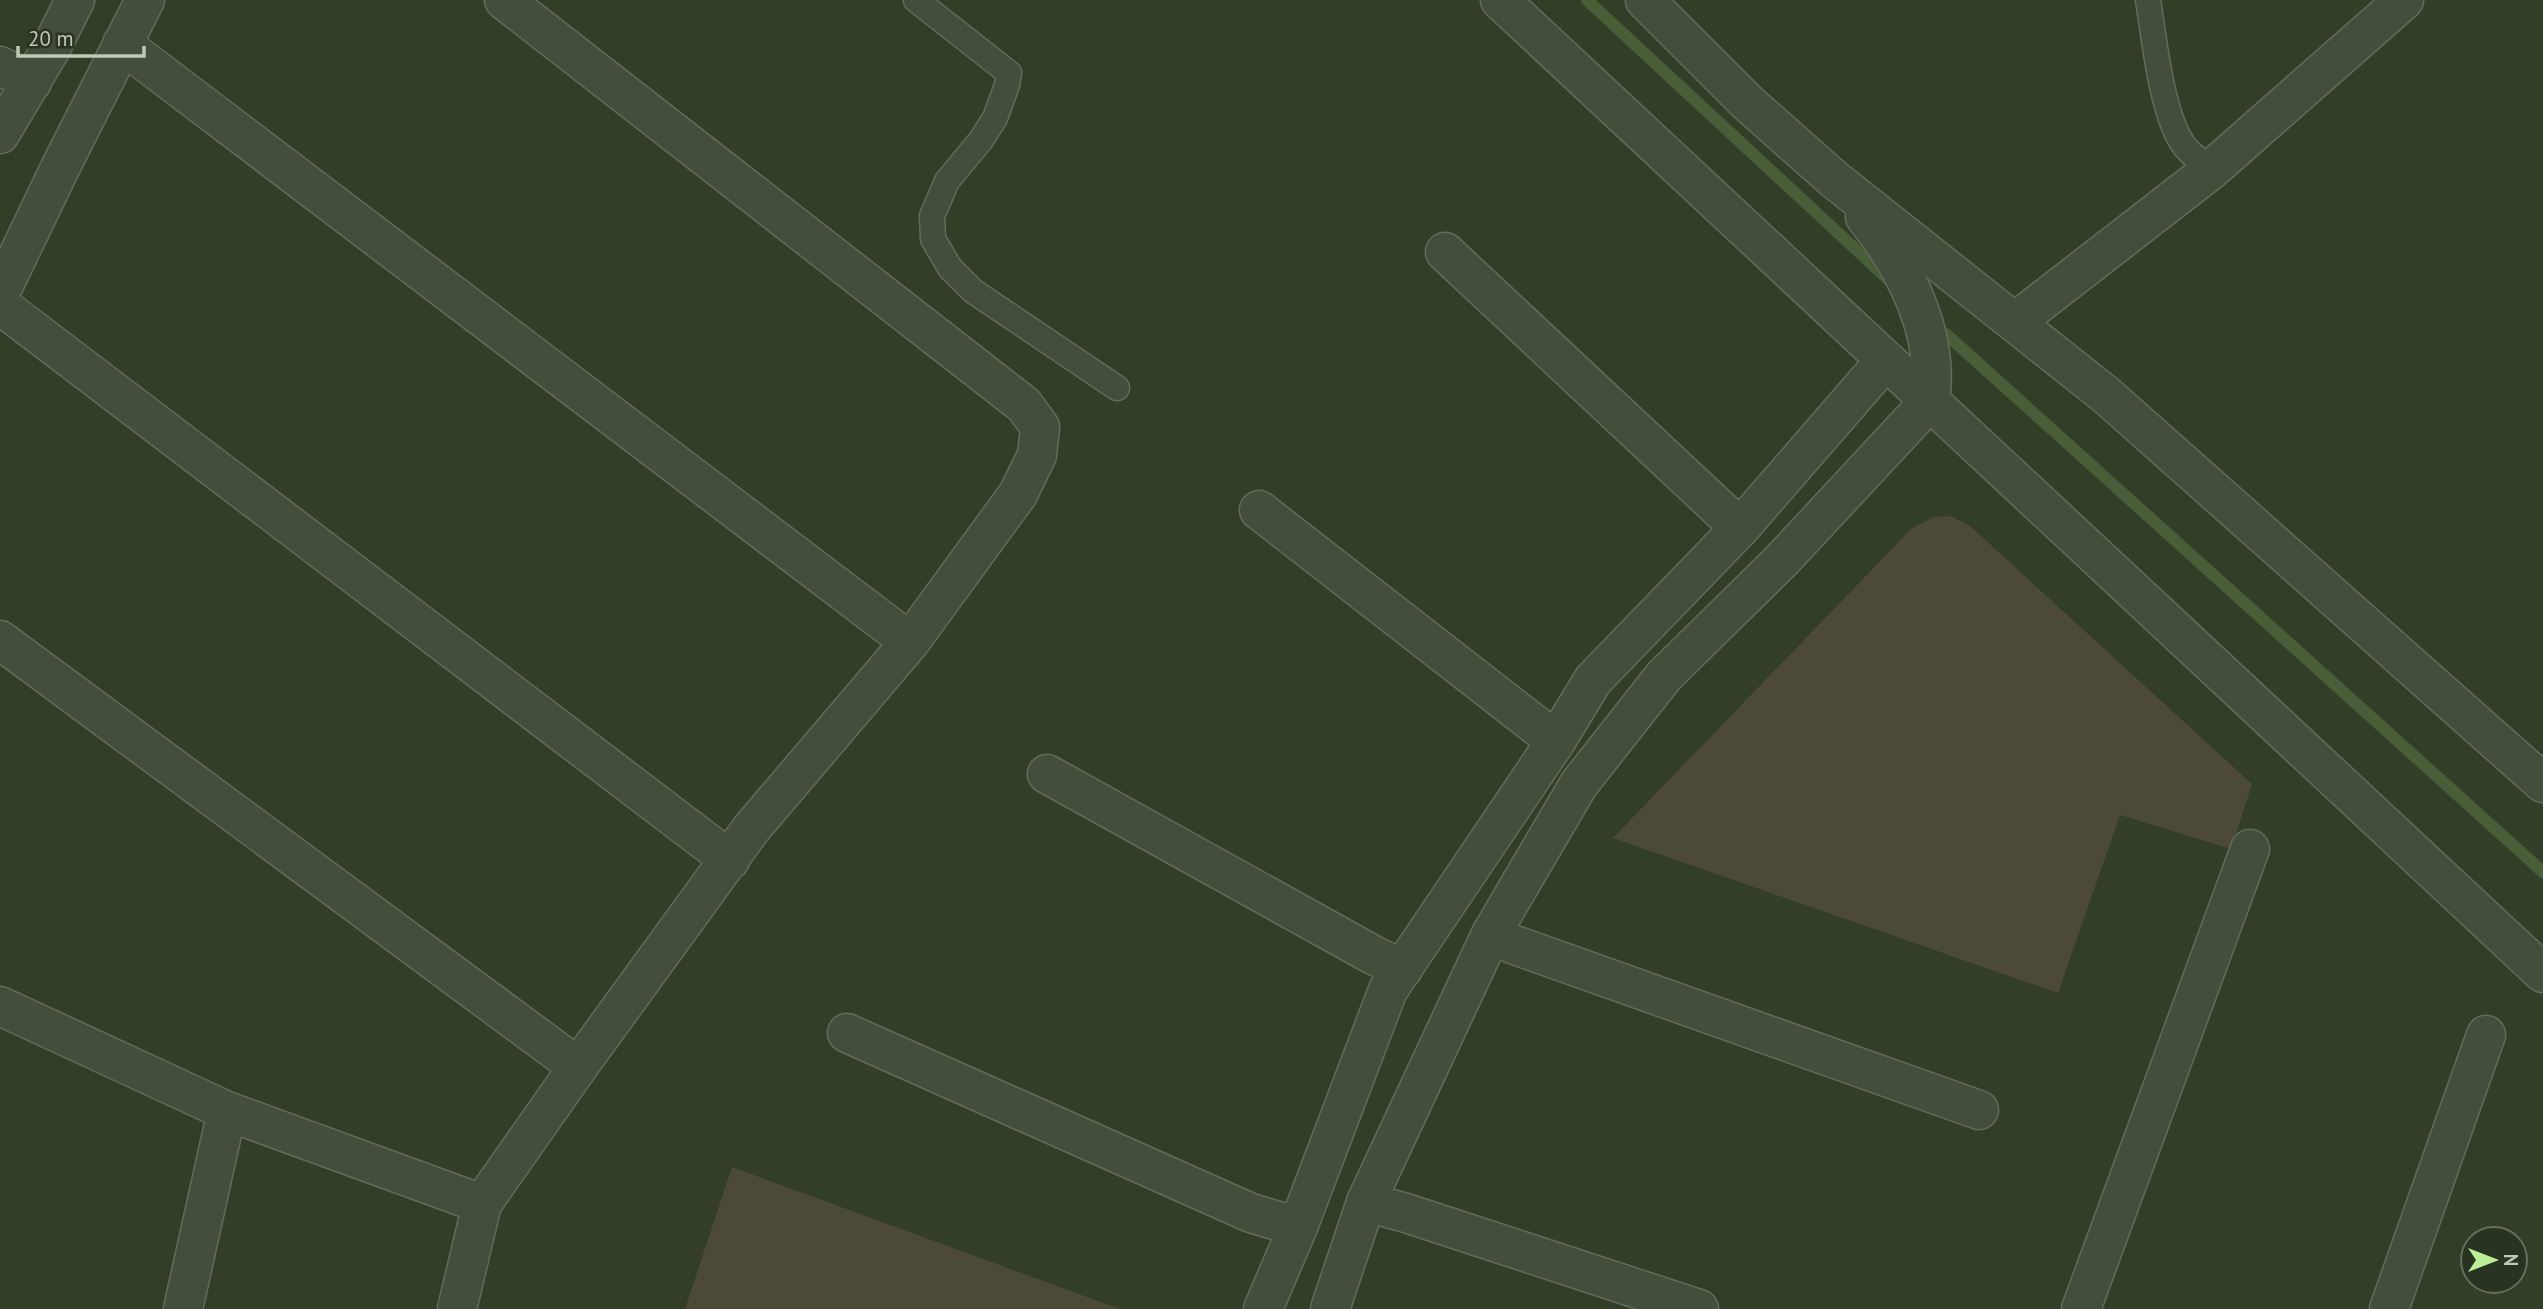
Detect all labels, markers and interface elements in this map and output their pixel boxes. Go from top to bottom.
scale bar [18,14,144,58]
text: 20 m [28,25,74,52]
north arrow [2459,1225,2529,1295]
text: N [2499,1254,2523,1266]

